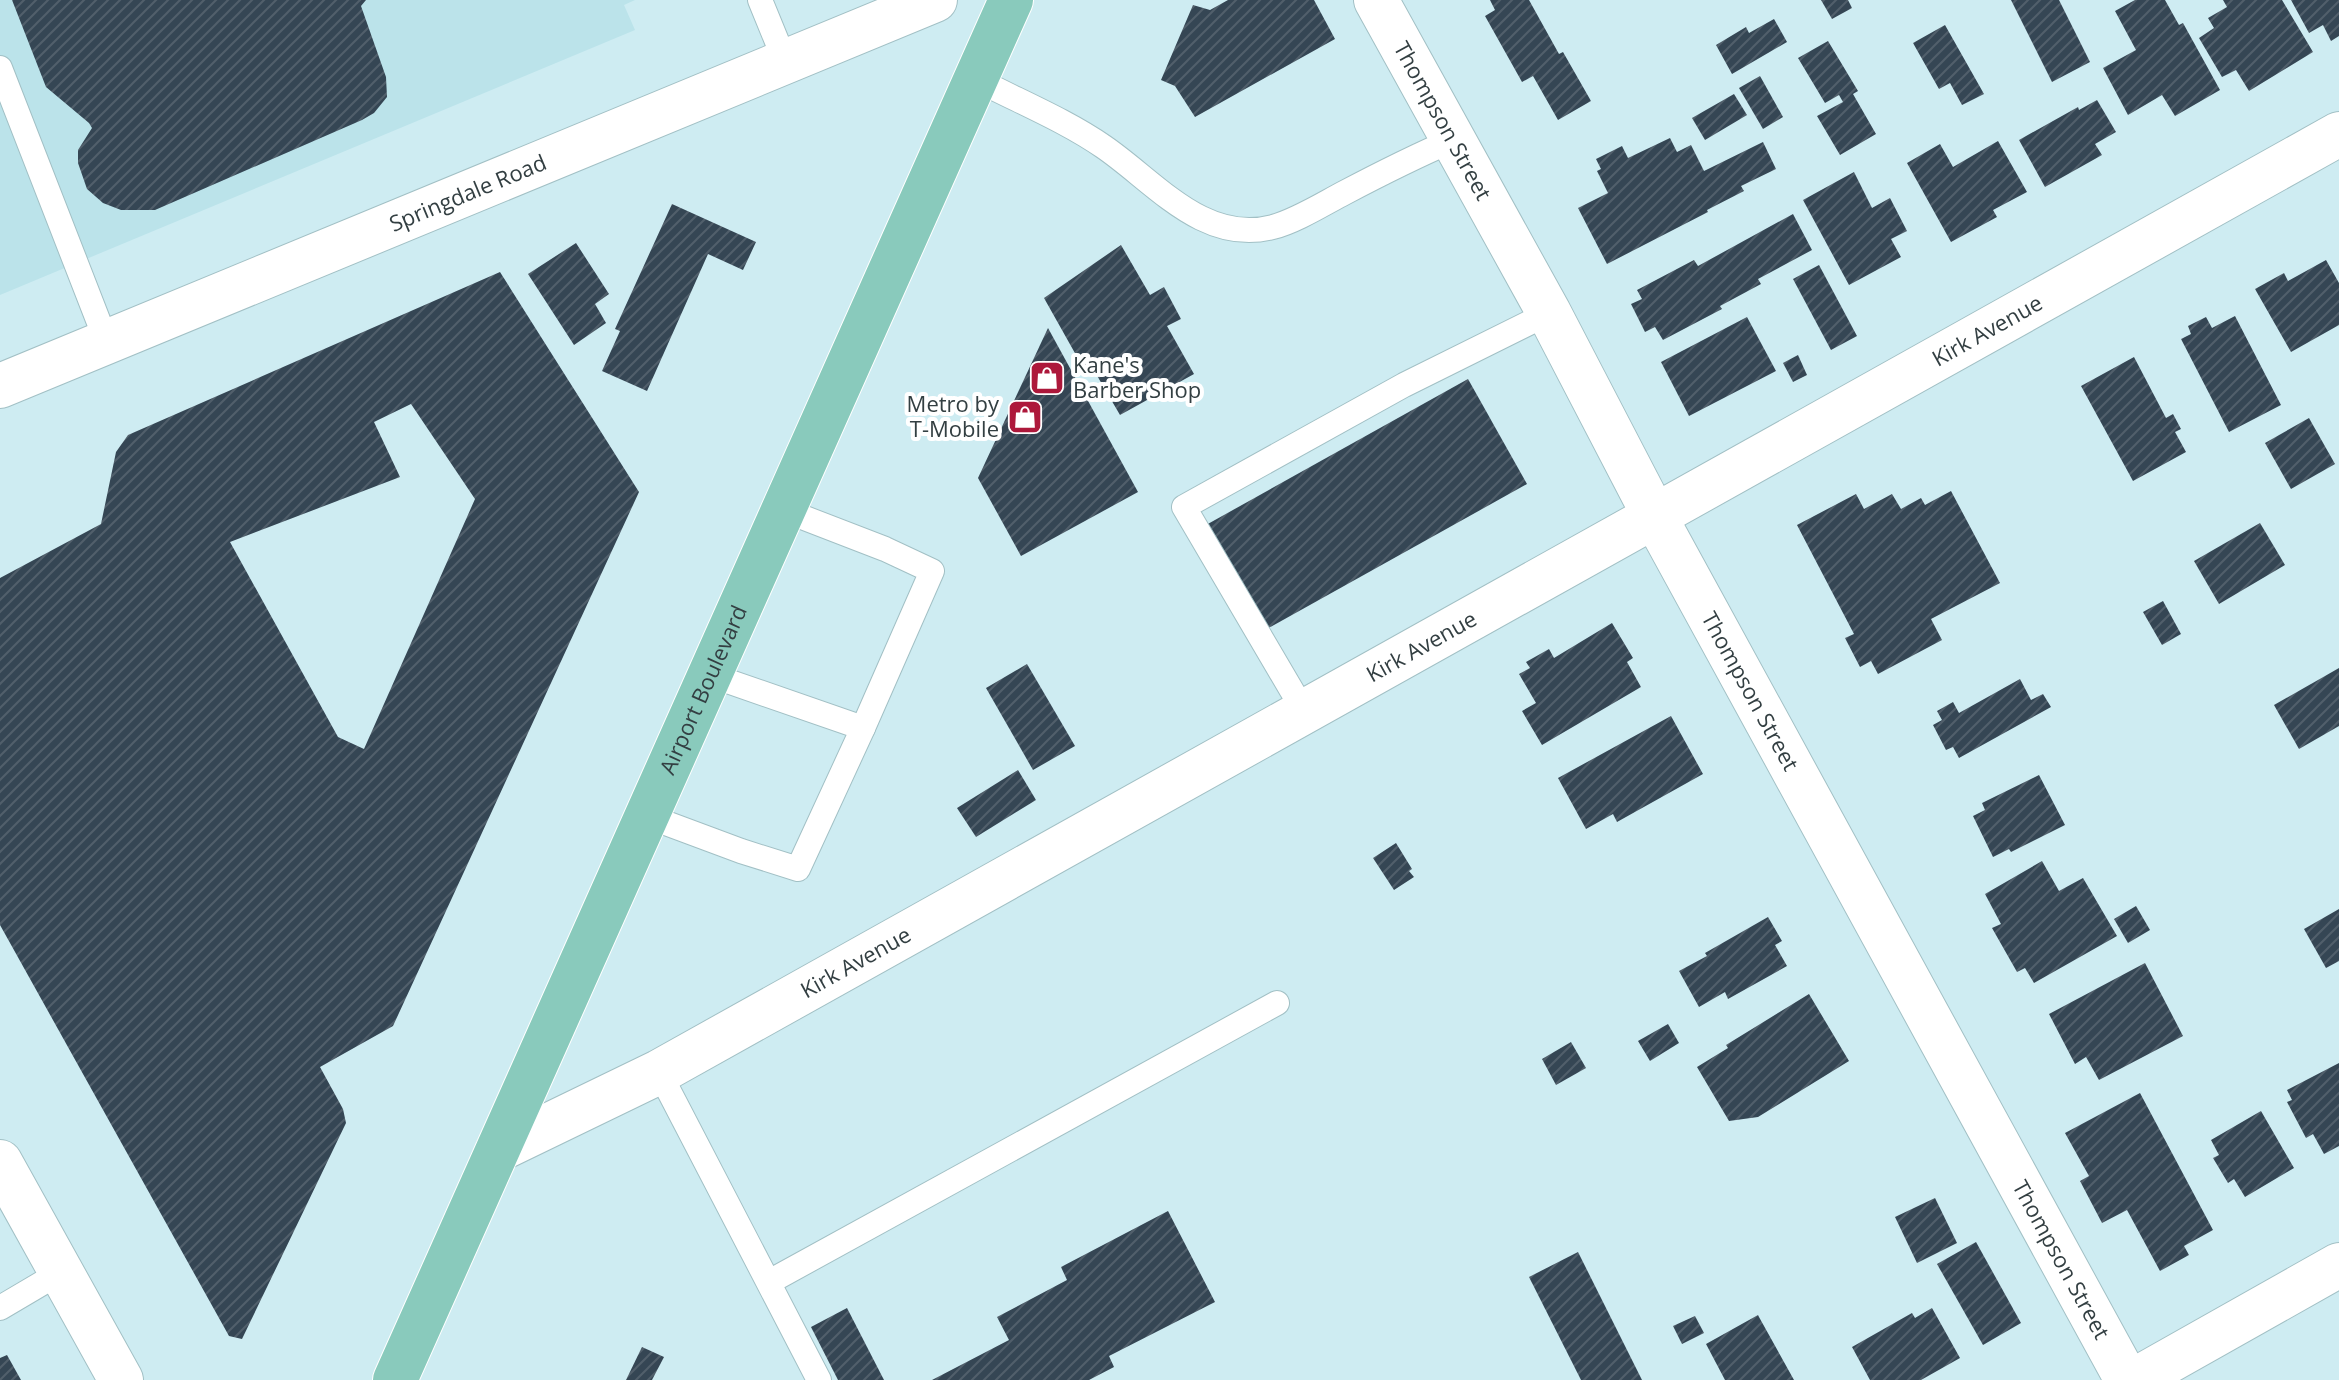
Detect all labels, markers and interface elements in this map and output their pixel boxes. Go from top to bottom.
street label: Thompson Street [1388,36,1500,205]
street label: Springdale Road [384,146,550,238]
street label: Kirk Avenue [1926,287,2047,372]
place label: Kane's Barber Shop [1073,349,1201,404]
shop icon: Kane's Barber Shop [1028,359,1066,397]
place label: Metro by T-Mobile [907,388,1000,443]
shop icon: Metro by T-Mobile [1006,398,1044,436]
street label: Airport Boulevard [651,600,753,779]
street label: Kirk Avenue [1360,603,1481,688]
street label: Thompson Street [1695,606,1807,776]
street label: Kirk Avenue [794,919,916,1004]
street label: Thompson Street [2006,1174,2118,1344]

